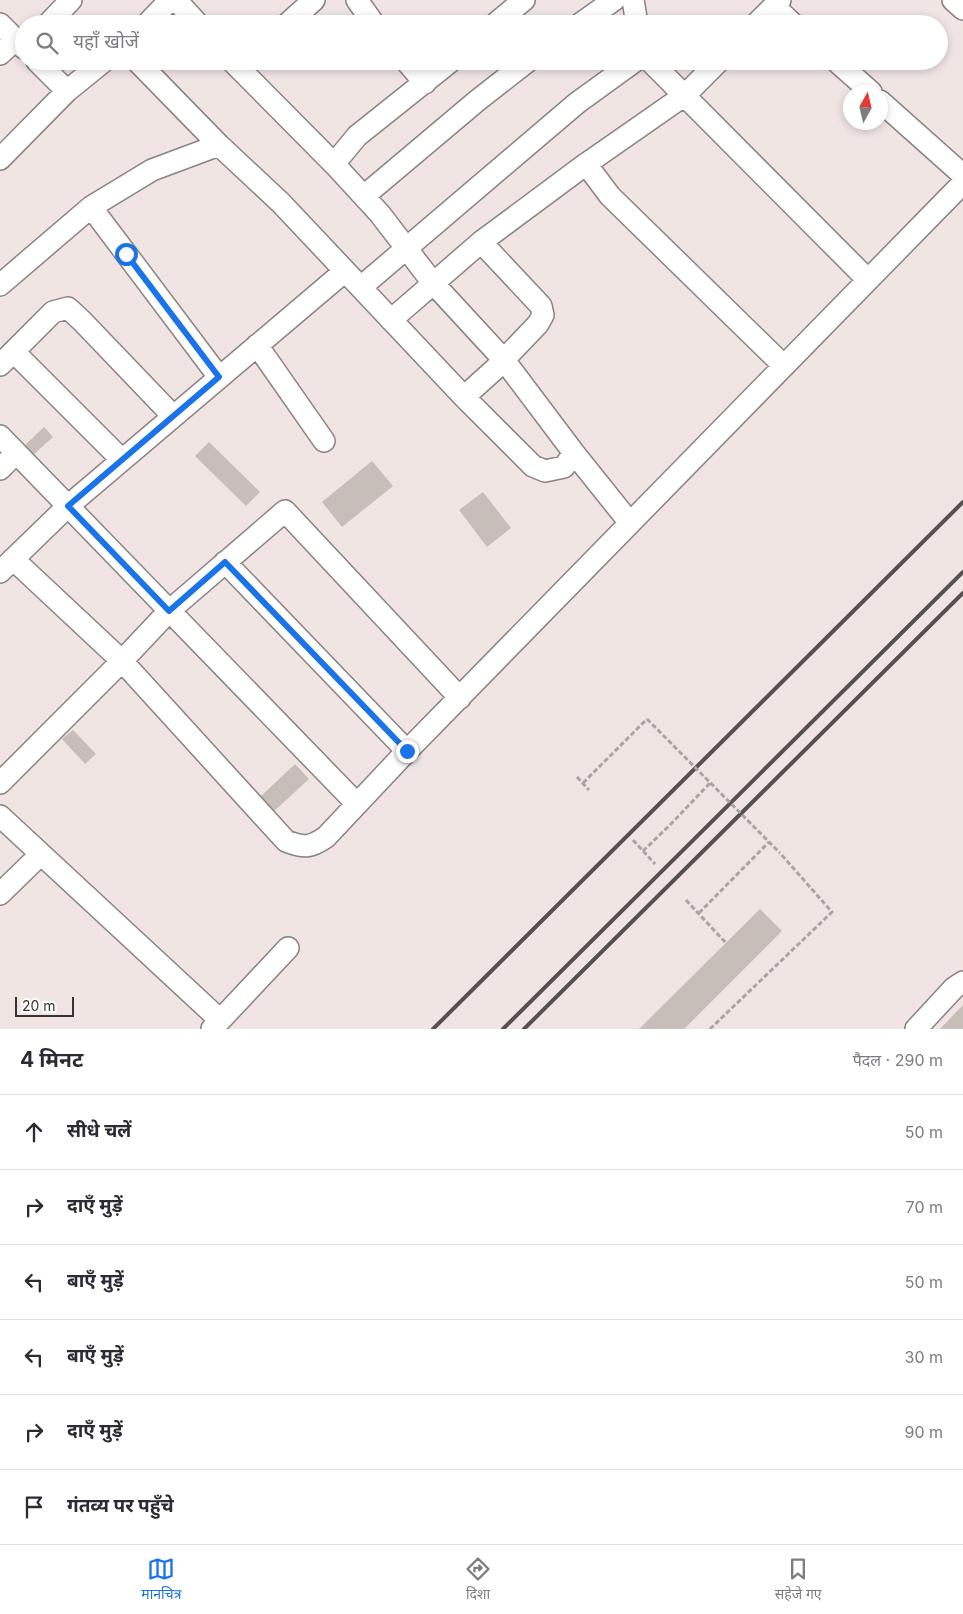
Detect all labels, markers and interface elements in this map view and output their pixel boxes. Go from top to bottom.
search box [15,15,948,70]
icon: search [33,29,61,57]
text: यहाँ खोजें [73,30,139,53]
north arrow [843,85,888,130]
route start [115,243,138,266]
route end [396,740,419,763]
scale bar [15,994,74,1017]
text: 20 m [22,997,56,1014]
text: 4 मिनट [20,1047,83,1072]
text: पैदल · 290 m [853,1050,943,1070]
icon: ahead [20,1118,48,1146]
text: सीधे चलें [67,1119,131,1142]
text: 50 m [905,1122,943,1142]
icon: right [20,1193,48,1221]
text: दाएँ मुड़ें [67,1194,123,1217]
text: 70 m [906,1197,943,1217]
icon: left [20,1268,48,1296]
text: बाएँ मुड़ें [67,1269,124,1292]
text: 50 m [905,1272,943,1292]
icon: left [20,1343,48,1371]
text: बाएँ मुड़ें [67,1344,124,1367]
text: 30 m [905,1347,943,1367]
icon: right [20,1418,48,1446]
text: दाएँ मुड़ें [67,1419,123,1442]
text: 90 m [904,1422,943,1442]
icon: arrive [20,1493,48,1521]
text: गंतव्य पर पहुँचे [67,1494,174,1517]
tab: मानचित्र [141,1555,181,1605]
tab: दिशा [464,1555,492,1605]
tab: सहेजे गए [775,1555,822,1605]

